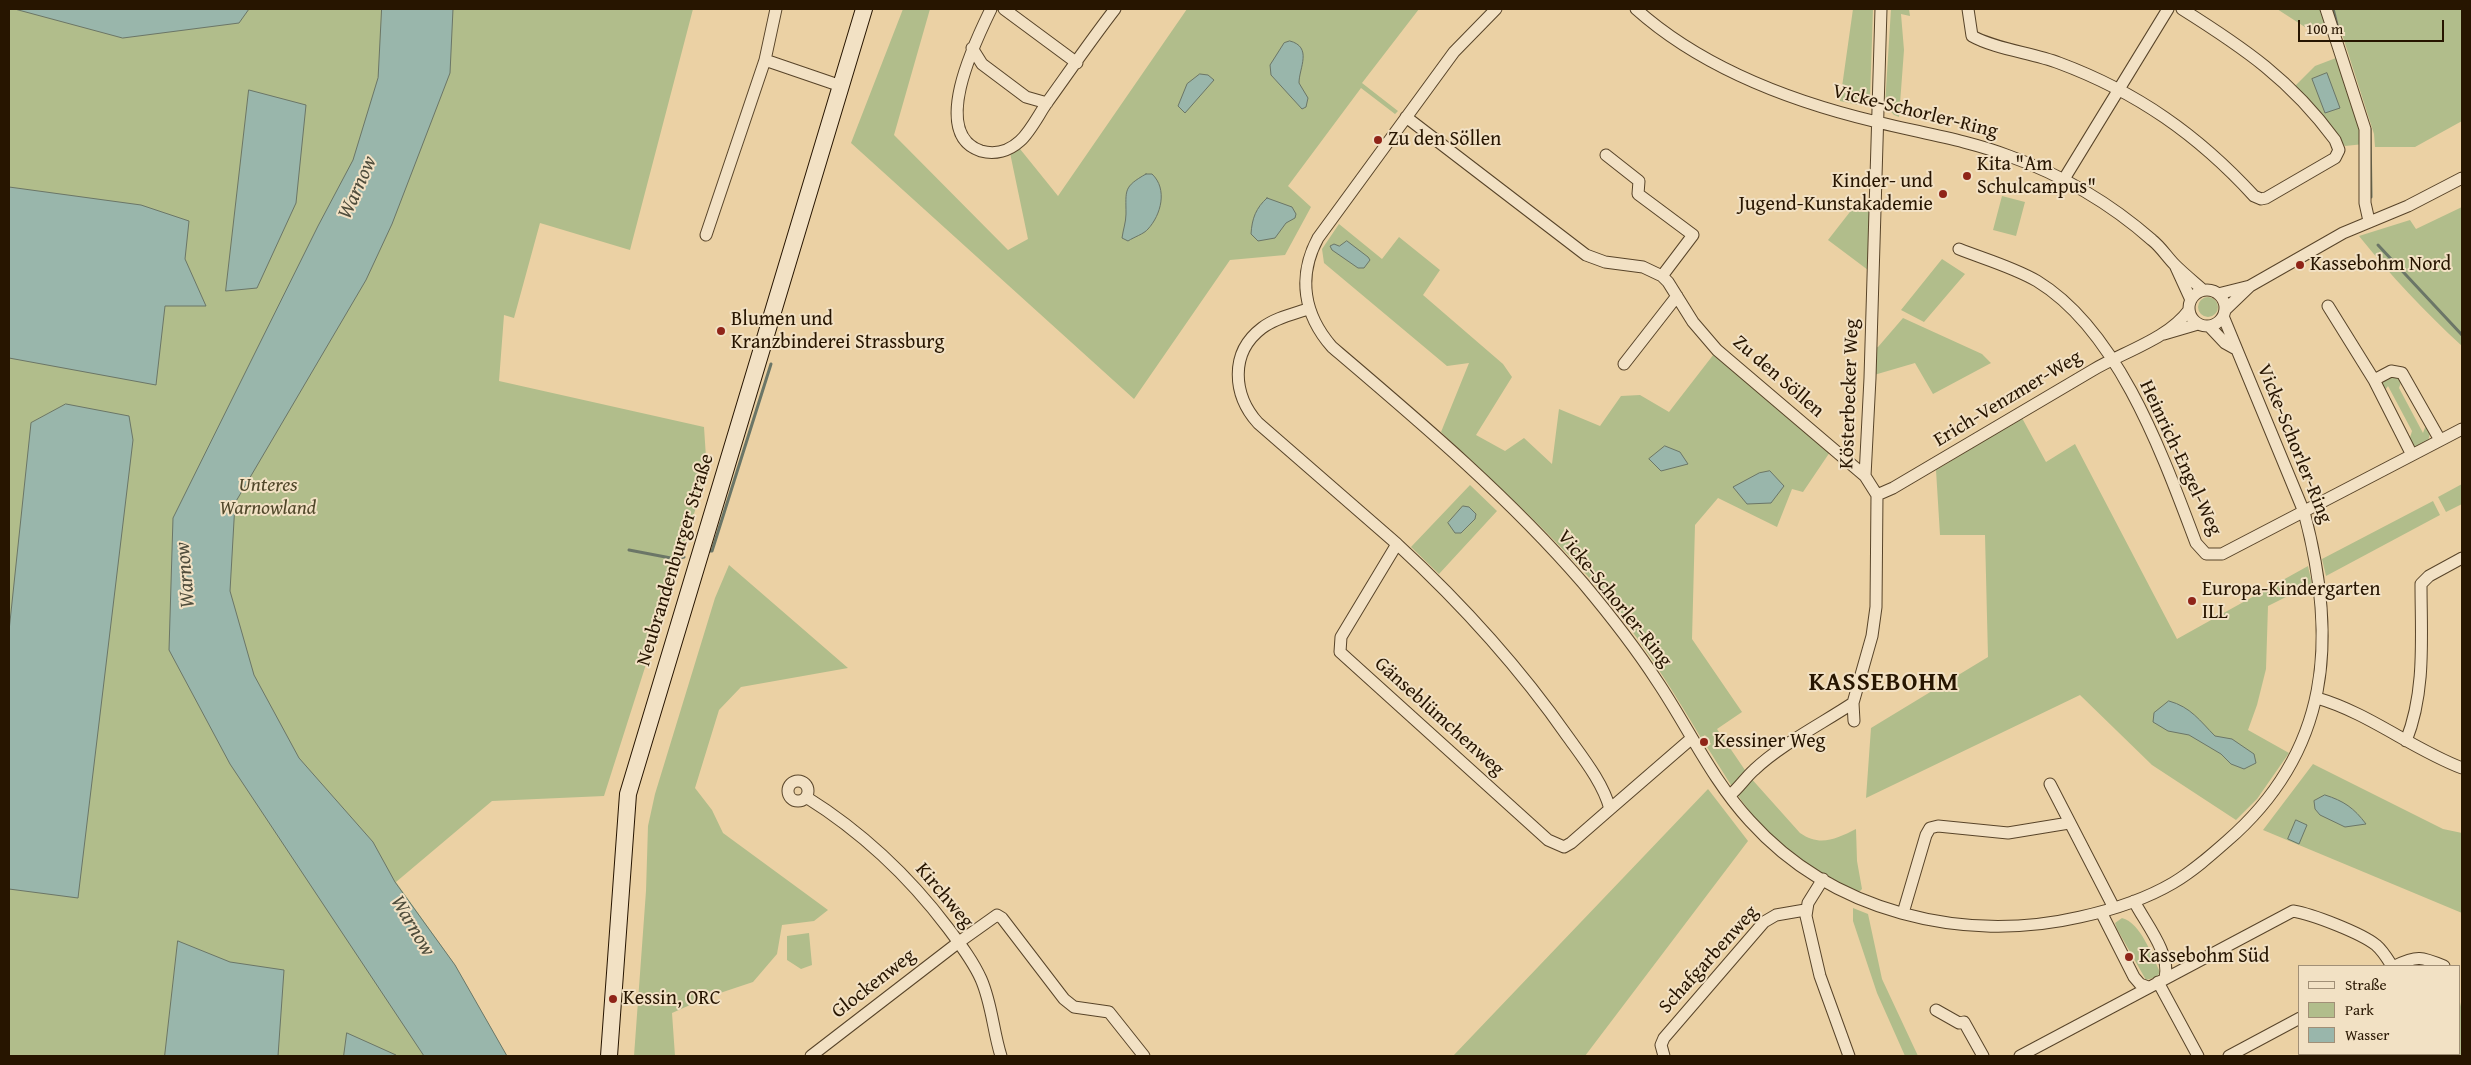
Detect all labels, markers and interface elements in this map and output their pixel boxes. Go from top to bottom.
scale bar [2301,10,2447,42]
text: 100 m [2306,18,2343,39]
street label: Vicke-Schorler-Ring [1830,80,2000,144]
place label: Zu den Söllen [1388,128,1501,152]
marker: Zu den Söllen [1372,134,1384,146]
water label: Warnow [333,153,383,223]
place label: Kita "Am Schulcampus" [1977,153,2096,200]
place label: Kinder- und Jugend-Kunstakademie [1738,170,1933,217]
marker: Kita "Am Schulcampus" [1961,170,1973,182]
marker: Kinder- und Jugend-Kunstakademie [1937,188,1949,200]
place label: Kassebohm Nord [2310,253,2451,277]
marker: Kassebohm Nord [2294,259,2306,271]
place label: Blumen und Kranzbinderei Strassburg [731,308,944,355]
street label: Kösterbecker Weg [1835,318,1865,470]
marker: Blumen und Kranzbinderei Strassburg [715,325,727,337]
street label: Zu den Söllen [1727,331,1829,423]
street label: Erich-Venzmer-Weg [1930,345,2086,453]
street label: Vicke-Schorler-Ring [2251,361,2337,527]
street label: Heinrich-Engel-Weg [2133,376,2227,540]
street label: Neubrandenburger Straße [632,451,720,669]
park label: Unteres Warnowland [220,474,316,521]
street label: Vicke-Schorler-Ring [1551,526,1677,672]
water label: Warnow [171,541,201,609]
place label: Europa-Kindergarten ILL [2202,578,2380,625]
marker: Europa-Kindergarten ILL [2186,595,2198,607]
street label: Gänseblümchenweg [1369,652,1509,782]
district label: KASSEBOHM [1808,669,1960,699]
place label: Kessiner Weg [1714,730,1826,754]
marker: Kessiner Weg [1698,736,1710,748]
street label: Kirchweg [910,858,978,934]
water label: Warnow [384,891,440,961]
street label: Schafgarbenweg [1654,901,1764,1019]
street label: Glockenweg [827,944,921,1024]
place label: Kassebohm Süd [2139,945,2269,969]
marker: Kassebohm Süd [2123,951,2135,963]
legend [2298,965,2461,1055]
text: Straße [2345,974,2387,995]
place label: Kessin, ORC [623,987,721,1011]
marker: Kessin, ORC [607,993,619,1005]
text: Park [2345,999,2374,1020]
text: Wasser [2345,1024,2389,1045]

